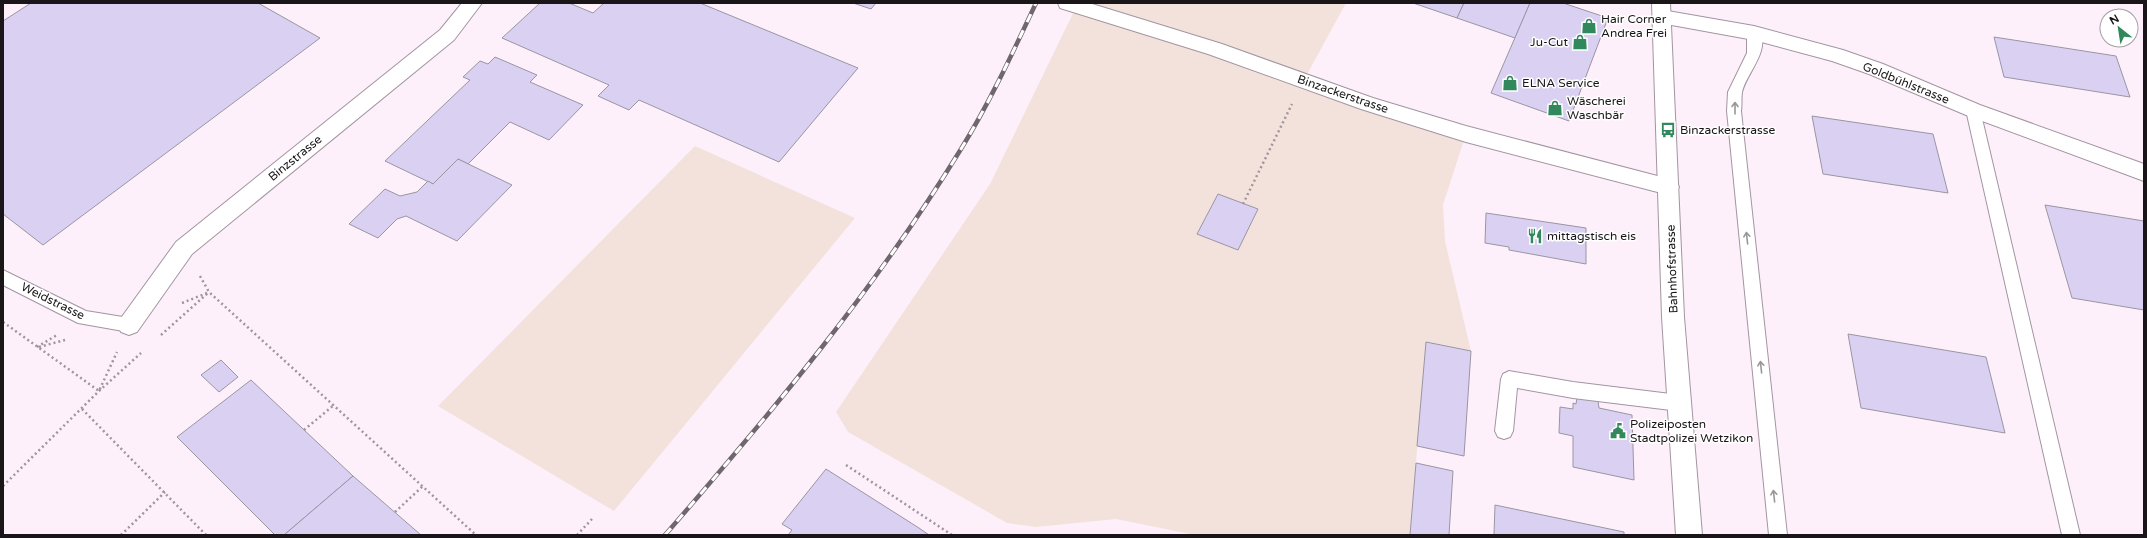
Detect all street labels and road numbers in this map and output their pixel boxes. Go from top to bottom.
street label: Goldbühlstrasse [1861,59,1951,107]
street label: Binzackerstrasse [1296,72,1391,116]
street label: Binzstrasse [266,132,325,184]
street label: Bahnhofstrasse [1663,224,1681,314]
street label: Weidstrasse [19,280,87,322]

